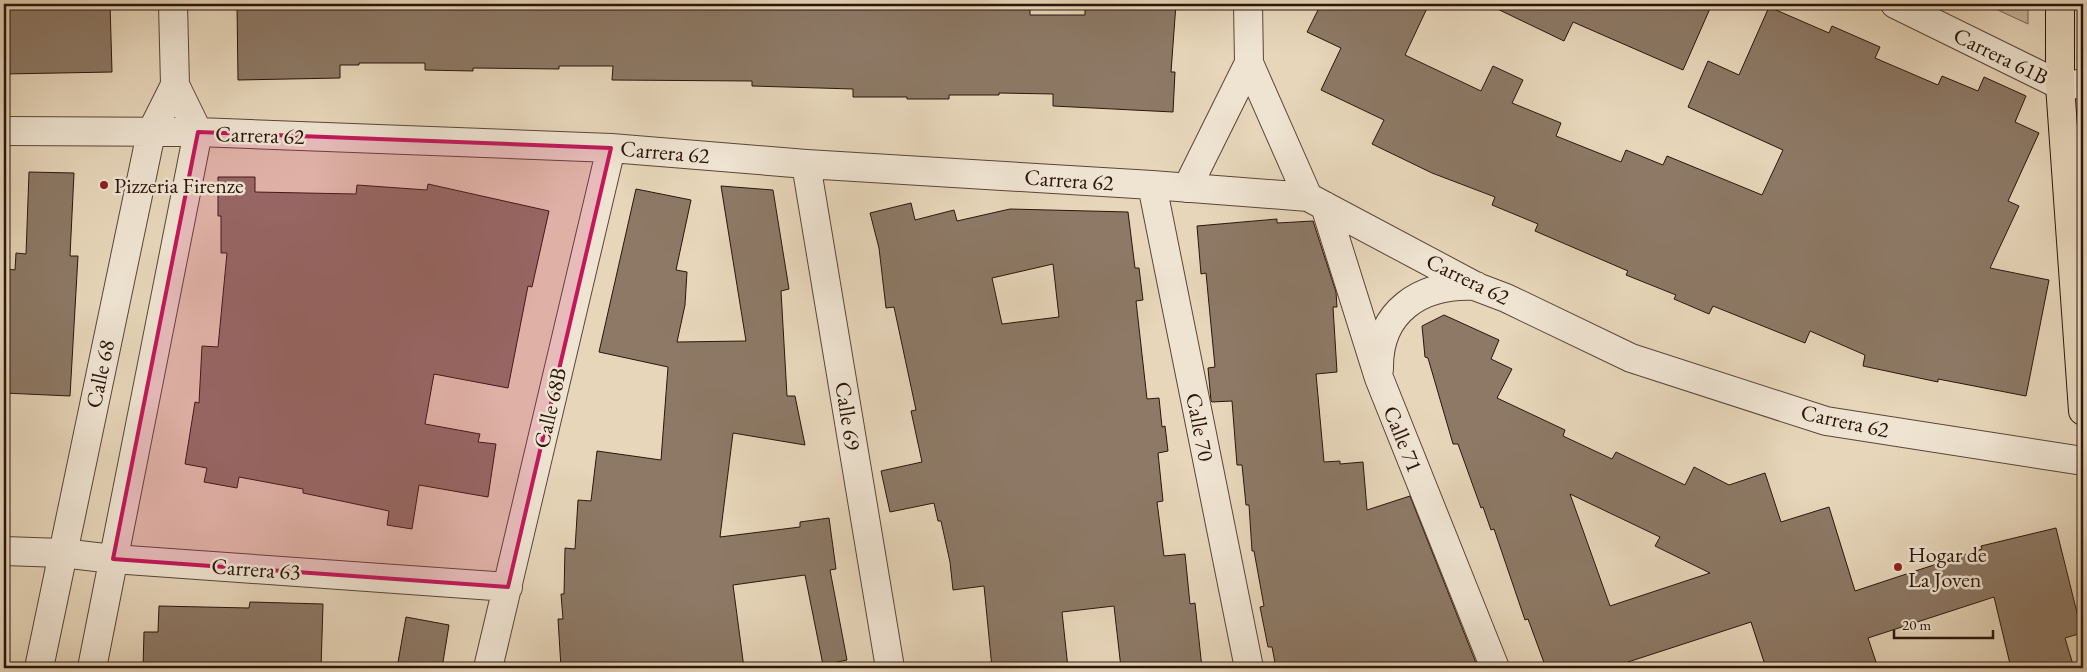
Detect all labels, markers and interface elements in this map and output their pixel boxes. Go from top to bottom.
street label: Carrera 61B [1949,21,2053,91]
street label: Carrera 62 [215,119,306,151]
street label: Carrera 62 [619,134,711,170]
street label: Carrera 62 [1023,162,1115,198]
place label: Pizzeria Firenze [114,171,244,200]
marker: Pizzeria Firenze [98,179,110,191]
street label: Carrera 62 [1421,246,1515,312]
street label: Calle 68 [79,337,121,411]
street label: Calle 68B [527,365,573,451]
street label: Calle 69 [828,380,868,453]
street label: Calle 70 [1179,390,1221,464]
street label: Carrera 62 [1798,398,1892,445]
street label: Calle 71 [1377,402,1429,476]
place label: Hogar de La Joven [1908,540,1987,594]
street label: Carrera 63 [210,551,302,587]
marker: Hogar de La Joven [1892,561,1904,573]
scale bar [1894,607,1993,639]
text: 20 m [1902,615,1931,634]

